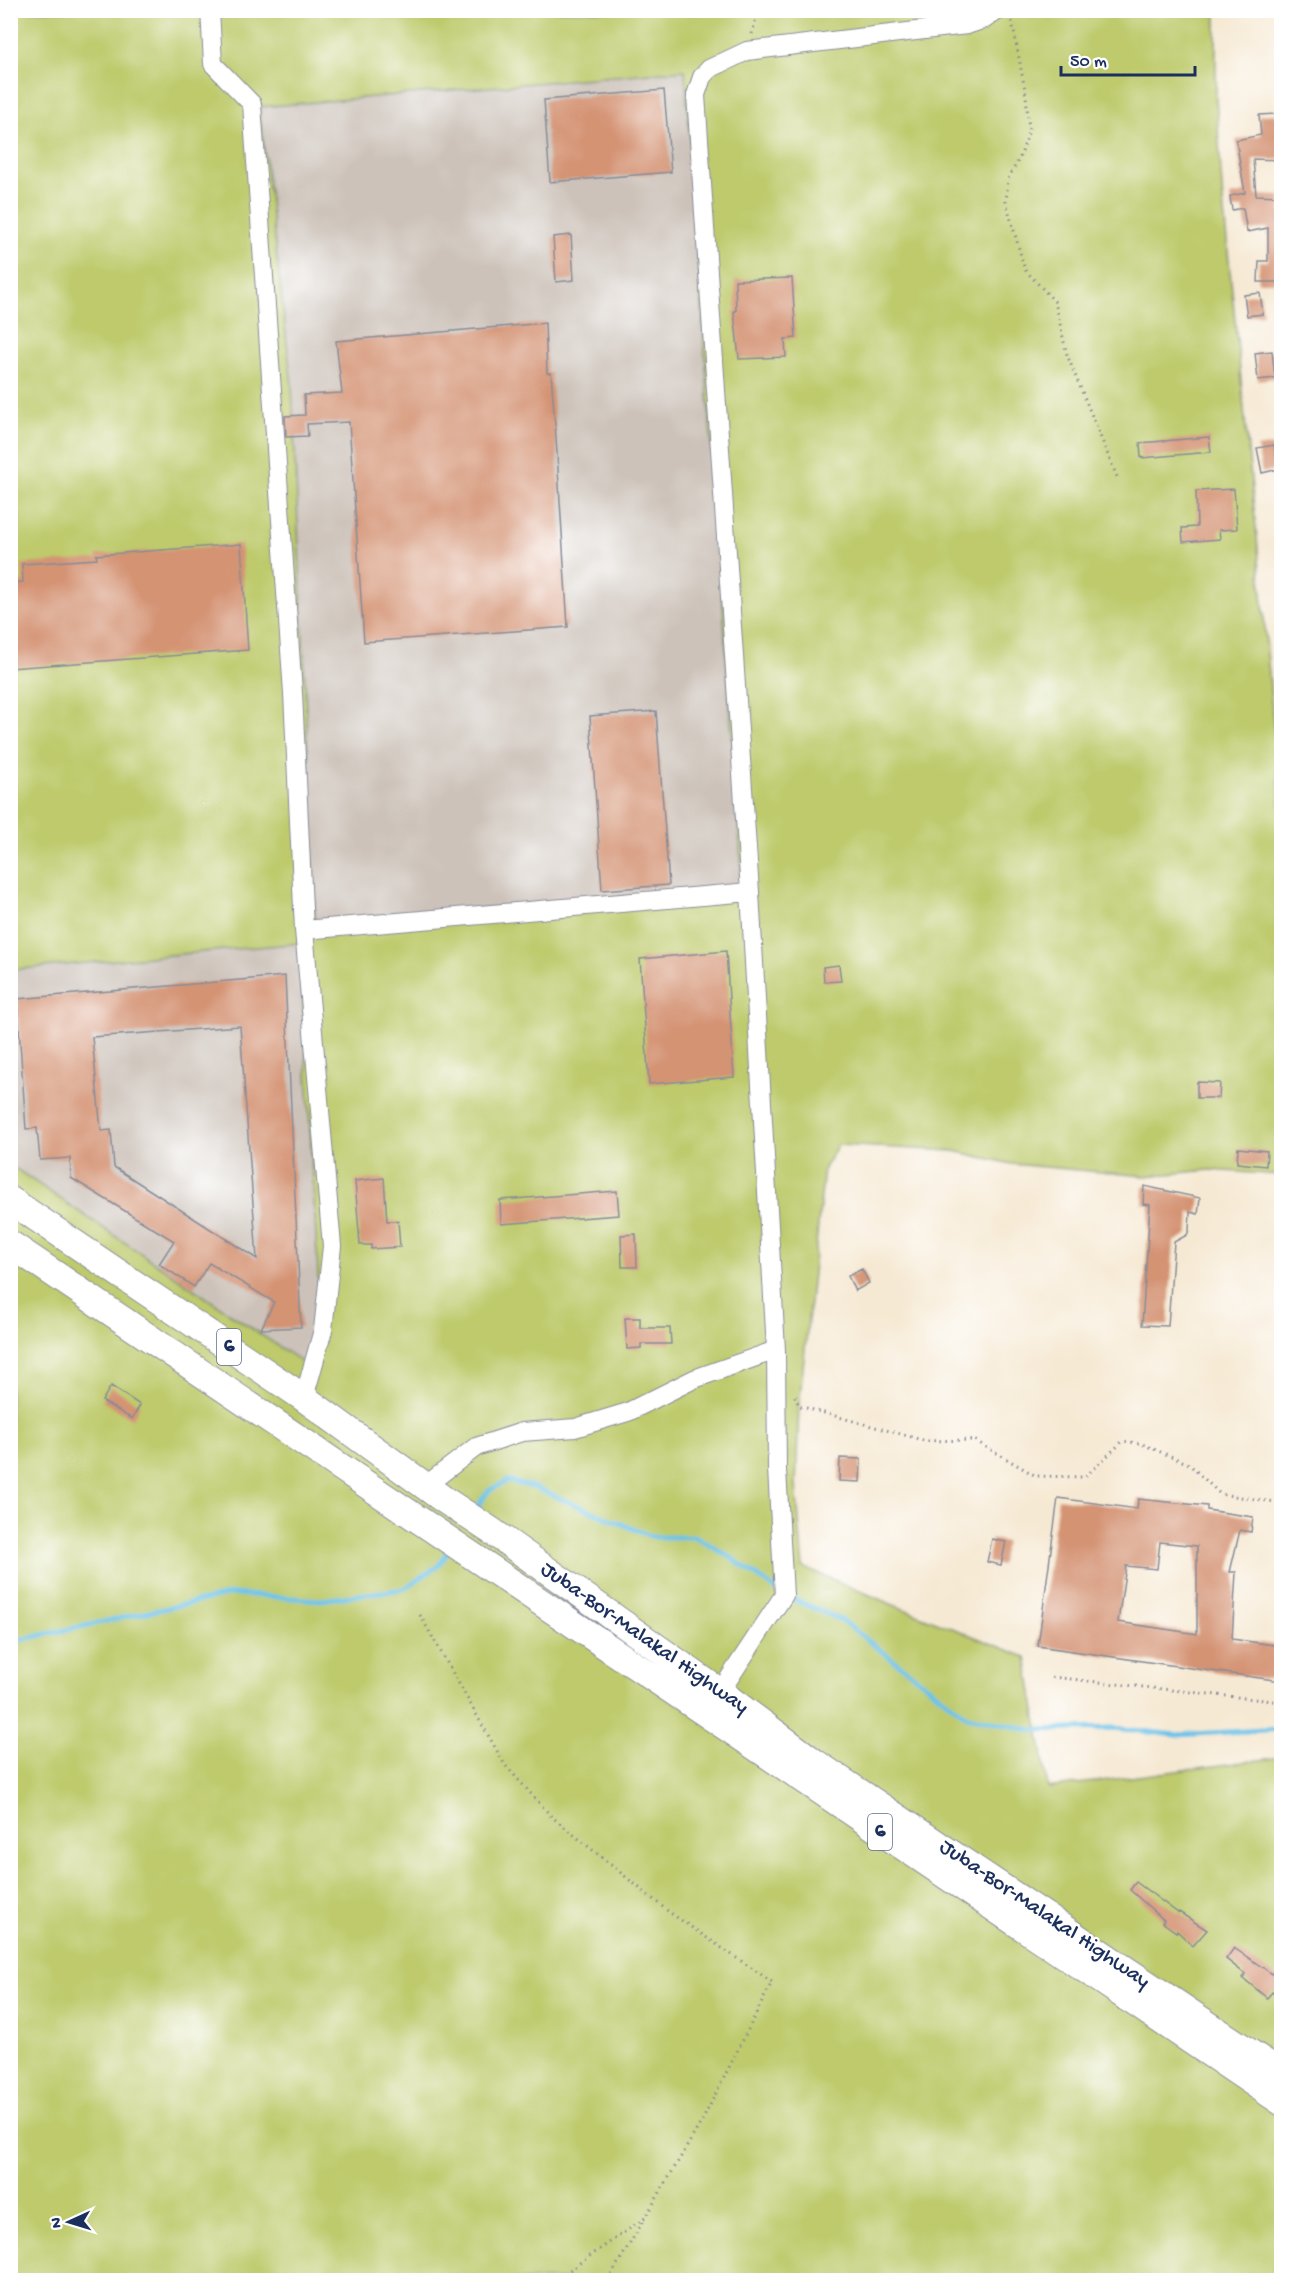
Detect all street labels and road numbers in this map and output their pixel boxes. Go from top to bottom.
road number: 6 [217,1329,241,1365]
street label: Juba-Bor-Malakal Highway [535,1557,753,1721]
road number: 6 [868,1814,892,1850]
street label: Juba-Bor-Malakal Highway [934,1835,1154,1995]

